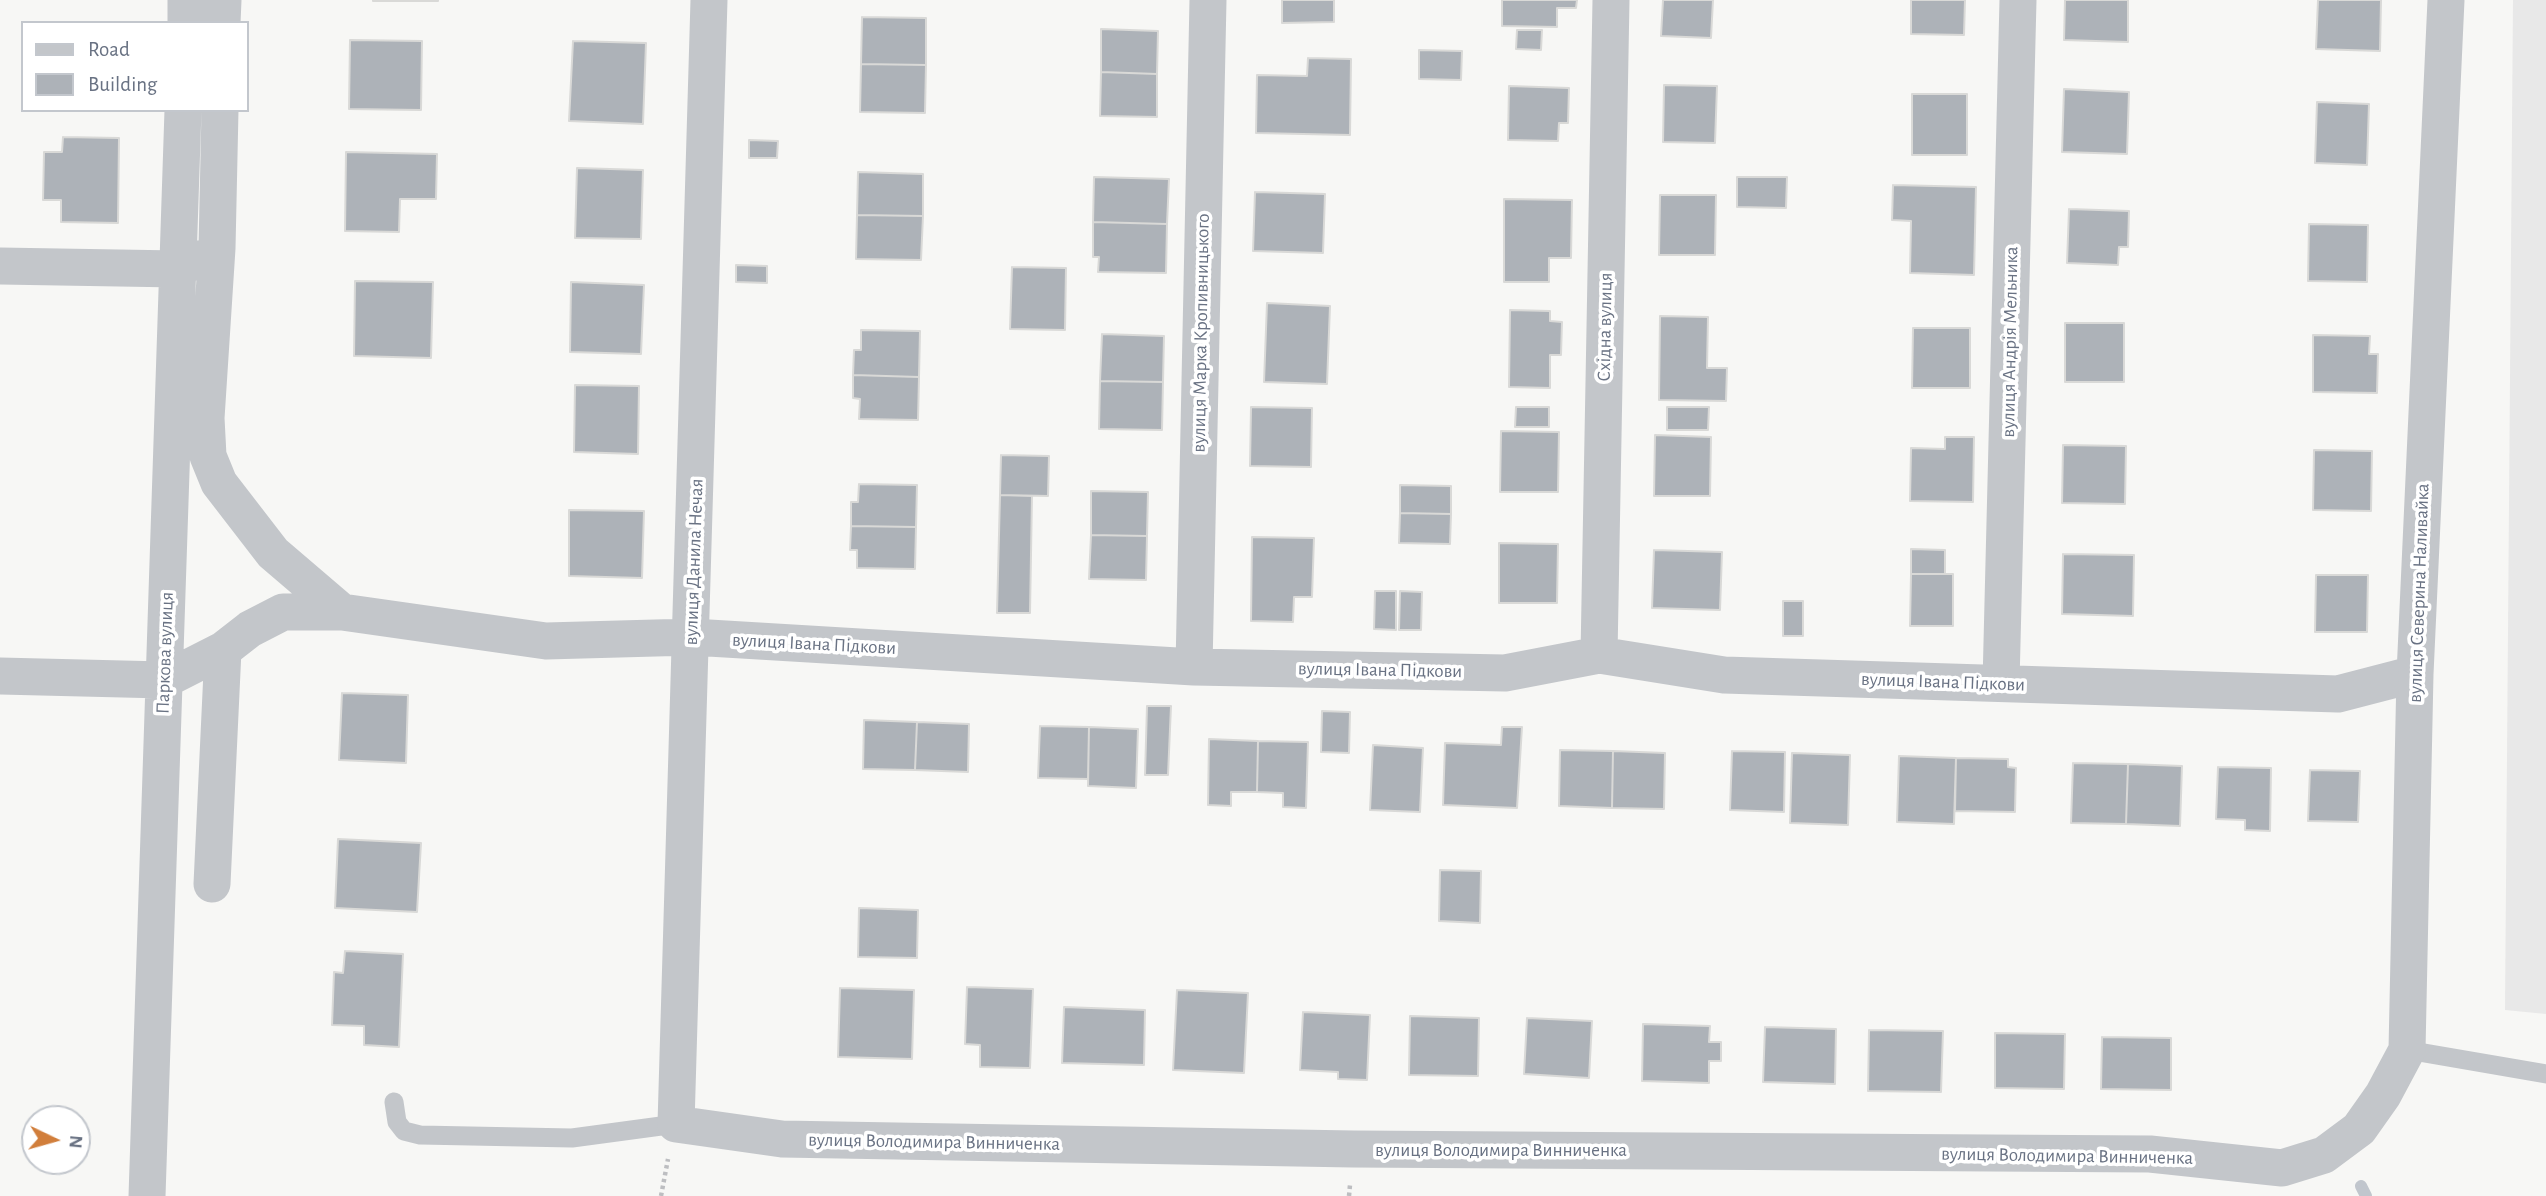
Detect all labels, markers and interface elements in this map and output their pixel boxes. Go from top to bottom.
legend [21,21,248,112]
text: Road [88,39,130,60]
text: Building [88,74,157,95]
street label: вулиця Марка Кропивницького [1188,213,1214,453]
street label: вулиця Андрія Мельника [1997,246,2023,438]
street label: Східна вулиця [1593,272,1617,382]
street label: вулиця Данила Нечая [680,478,708,646]
street label: вулиця Северина Наливайка [2404,483,2434,703]
street label: Паркова вулиця [151,591,179,715]
street label: вулиця Івана Підкови [731,628,897,660]
street label: вулиця Івана Підкови [1298,657,1462,683]
street label: вулиця Івана Підкови [1860,668,2026,696]
north arrow [21,1105,91,1175]
street label: вулиця Володимира Винниченка [808,1128,1060,1156]
text: N [65,1134,85,1149]
street label: вулиця Володимира Винниченка [1375,1139,1627,1161]
street label: вулиця Володимира Винниченка [1941,1142,2193,1170]

